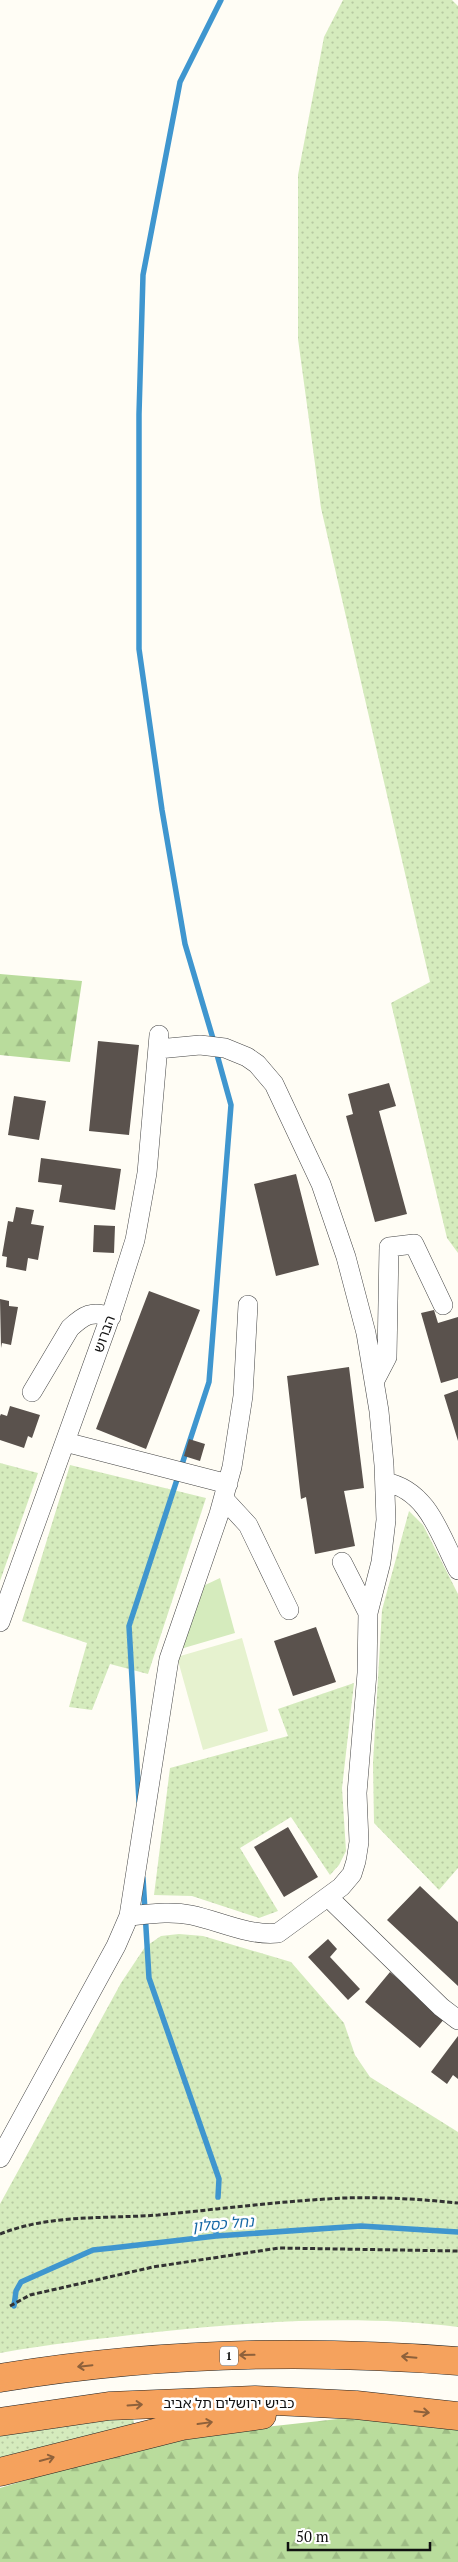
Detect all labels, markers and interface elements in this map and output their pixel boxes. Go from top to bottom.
street label: הברוש [88,1313,119,1355]
water label: נחל כסלון [191,2210,256,2236]
road number: 1 [220,2346,238,2366]
one-way arrow [239,2350,256,2360]
one-way arrow [402,2352,418,2362]
one-way arrow [77,2361,93,2371]
street label: כביש ירושלים תל אביב [164,2393,294,2412]
one-way arrow [127,2400,143,2409]
one-way arrow [414,2407,430,2417]
one-way arrow [197,2417,213,2427]
one-way arrow [39,2454,55,2463]
scale bar [288,2520,430,2552]
text: 50 m [296,2526,329,2546]

